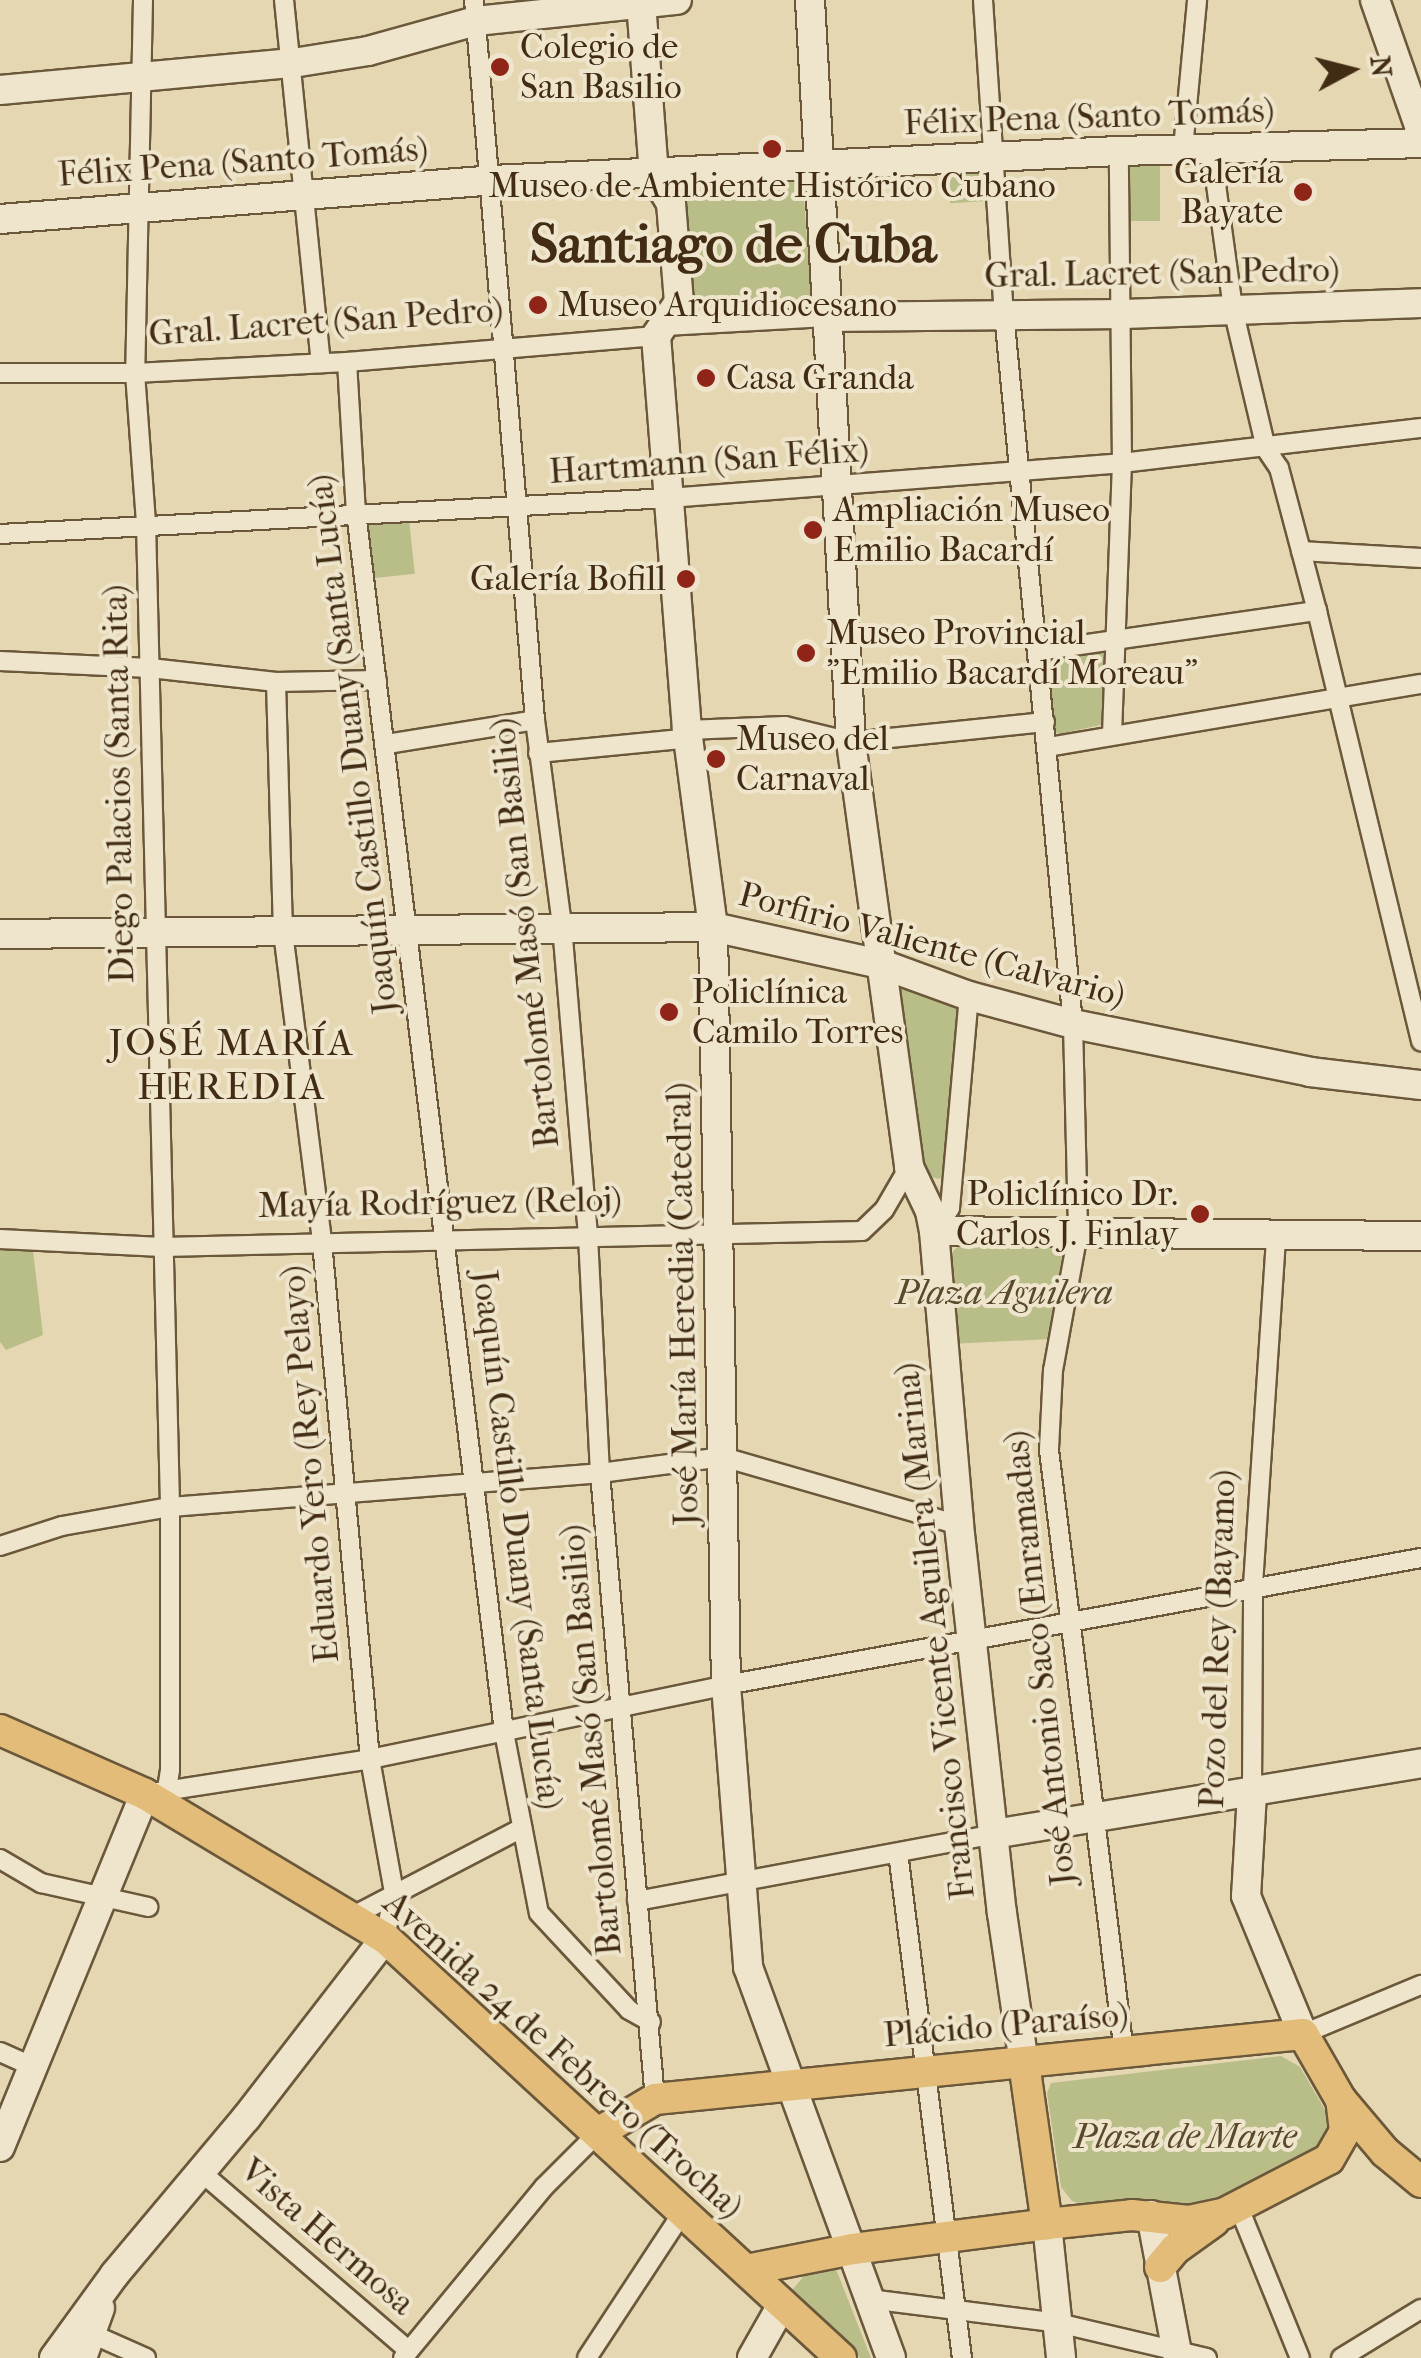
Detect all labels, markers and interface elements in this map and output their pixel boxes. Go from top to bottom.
north arrow [1301,20,1401,120]
place label: Colegio de San Basilio [520,26,682,108]
text: N [1364,54,1399,79]
marker: Colegio de San Basilio [489,56,511,78]
street label: Félix Pena (Santo Tomás) [903,90,1275,144]
street label: Félix Pena (Santo Tomás) [57,128,429,196]
marker: Museo de Ambiente Histórico Cubano [761,138,783,160]
place label: Galería Bayate [1174,151,1283,233]
place label: Museo de Ambiente Histórico Cubano [488,165,1056,207]
marker: Galería Bayate [1292,181,1314,203]
district label: Santiago de Cuba [530,212,936,278]
street label: Gral. Lacret (San Pedro) [984,249,1340,297]
place label: Museo Arquidiocesano [558,284,897,326]
street label: Gral. Lacret (San Pedro) [147,289,505,355]
marker: Museo Arquidiocesano [527,294,549,316]
place label: Casa Granda [726,357,914,399]
marker: Casa Granda [695,367,717,389]
street label: Hartmann (San Félix) [548,429,870,493]
street label: Joaquín Castillo Duany (Santa Lucía) [299,472,407,1016]
place label: Ampliación Museo Emilio Bacardí [833,489,1110,571]
marker: Ampliación Museo Emilio Bacardí [802,519,824,541]
place label: Galería Bofill [470,558,666,600]
marker: Galería Bofill [675,568,697,590]
street label: Diego Palacios (Santa Rita) [95,584,143,984]
place label: Museo Provincial "Emilio Bacardí Moreau" [826,612,1198,694]
marker: Museo Provincial "Emilio Bacardí Moreau" [795,642,817,664]
street label: Bartolomé Masó (San Basilio) [482,716,568,1150]
place label: Museo del Carnaval [736,718,889,800]
marker: Museo del Carnaval [705,748,727,770]
street label: Porfirio Valiente (Calvario) [734,873,1130,1017]
place label: Policlínica Camilo Torres [692,971,904,1053]
marker: Policlínica Camilo Torres [656,999,682,1025]
district label: JOSÉ MARÍA HEREDIA [109,1020,355,1110]
street label: José María Heredia (Catedral) [658,1082,708,1526]
place label: Policlínico Dr. Carlos J. Finlay [956,1173,1178,1255]
street label: Mayía Rodríguez (Reloj) [258,1179,622,1227]
marker: Policlínico Dr. Carlos J. Finlay [1187,1201,1213,1227]
street label: Eduardo Yero (Rey Pelayo) [272,1263,348,1665]
street label: Joaquín Castillo Duany (Santa Lucía) [463,1268,571,1812]
park label: Plaza Aguilera [895,1272,1113,1314]
street label: Francisco Vicente Aguilera (Marina) [886,1361,984,1901]
street label: José Antonio Saco (Enramadas) [995,1428,1085,1888]
street label: Pozo del Rey (Bayamo) [1191,1469,1245,1809]
street label: Bartolomé Masó (San Basilio) [551,1523,631,1957]
street label: Avenida 24 de Febrero (Trocha) [374,1882,752,2228]
street label: Plácido (Paraíso) [882,1993,1130,2057]
park label: Plaza de Marte [1073,2116,1297,2158]
street label: Vista Hermosa [231,2150,423,2324]

